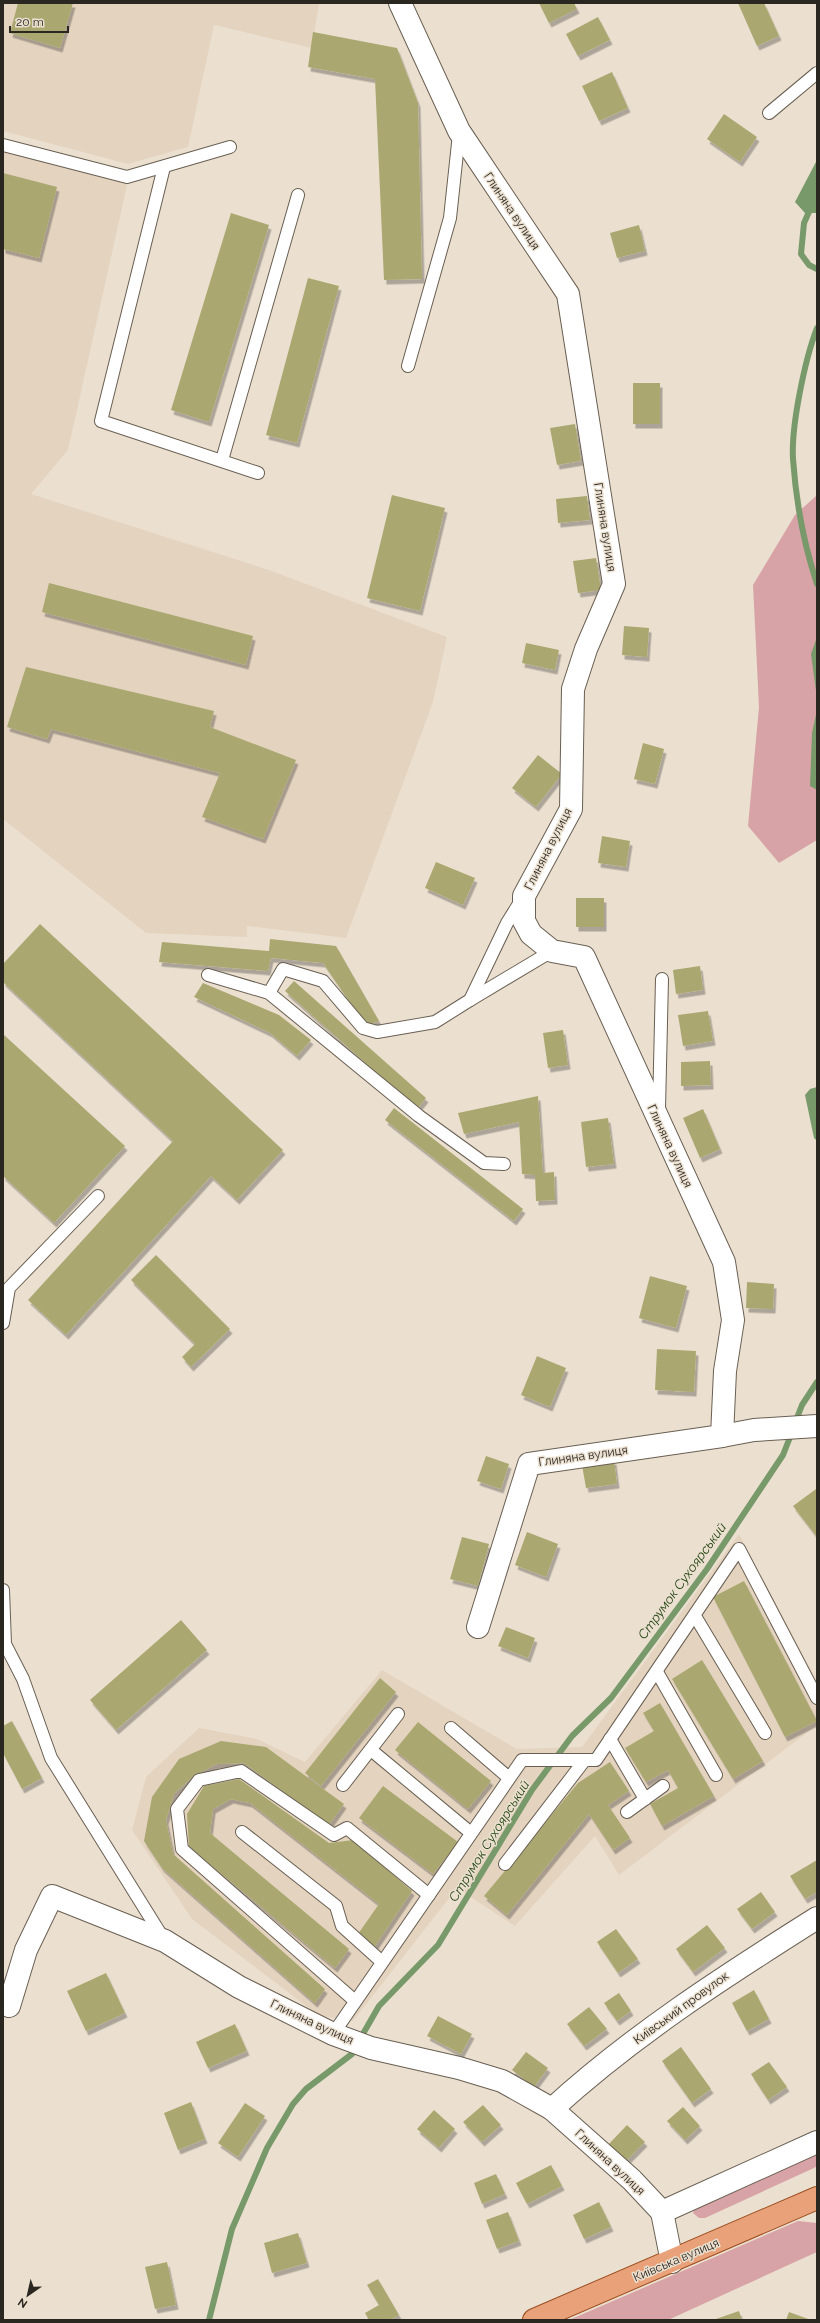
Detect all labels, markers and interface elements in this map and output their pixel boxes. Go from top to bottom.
scale bar [10,8,68,34]
text: 20 m [16,15,44,29]
street label: Глиняна вулиця [481,170,543,252]
street label: Глиняна вулиця [591,481,619,573]
street label: Глиняна вулиця [521,806,575,892]
street label: Глиняна вулиця [645,1102,695,1190]
street label: Глиняна вулиця [537,1443,629,1469]
water label: Струмок Сухоярський [635,1520,729,1642]
water label: Струмок Сухоярський [446,1778,532,1904]
street label: Київський провулок [631,1969,731,2047]
street label: Глиняна вулиця [268,1997,356,2047]
street label: Глиняна вулиця [572,2126,648,2198]
street label: Київська вулиця [631,2236,721,2284]
north arrow [8,2275,48,2315]
text: N [16,2295,30,2311]

